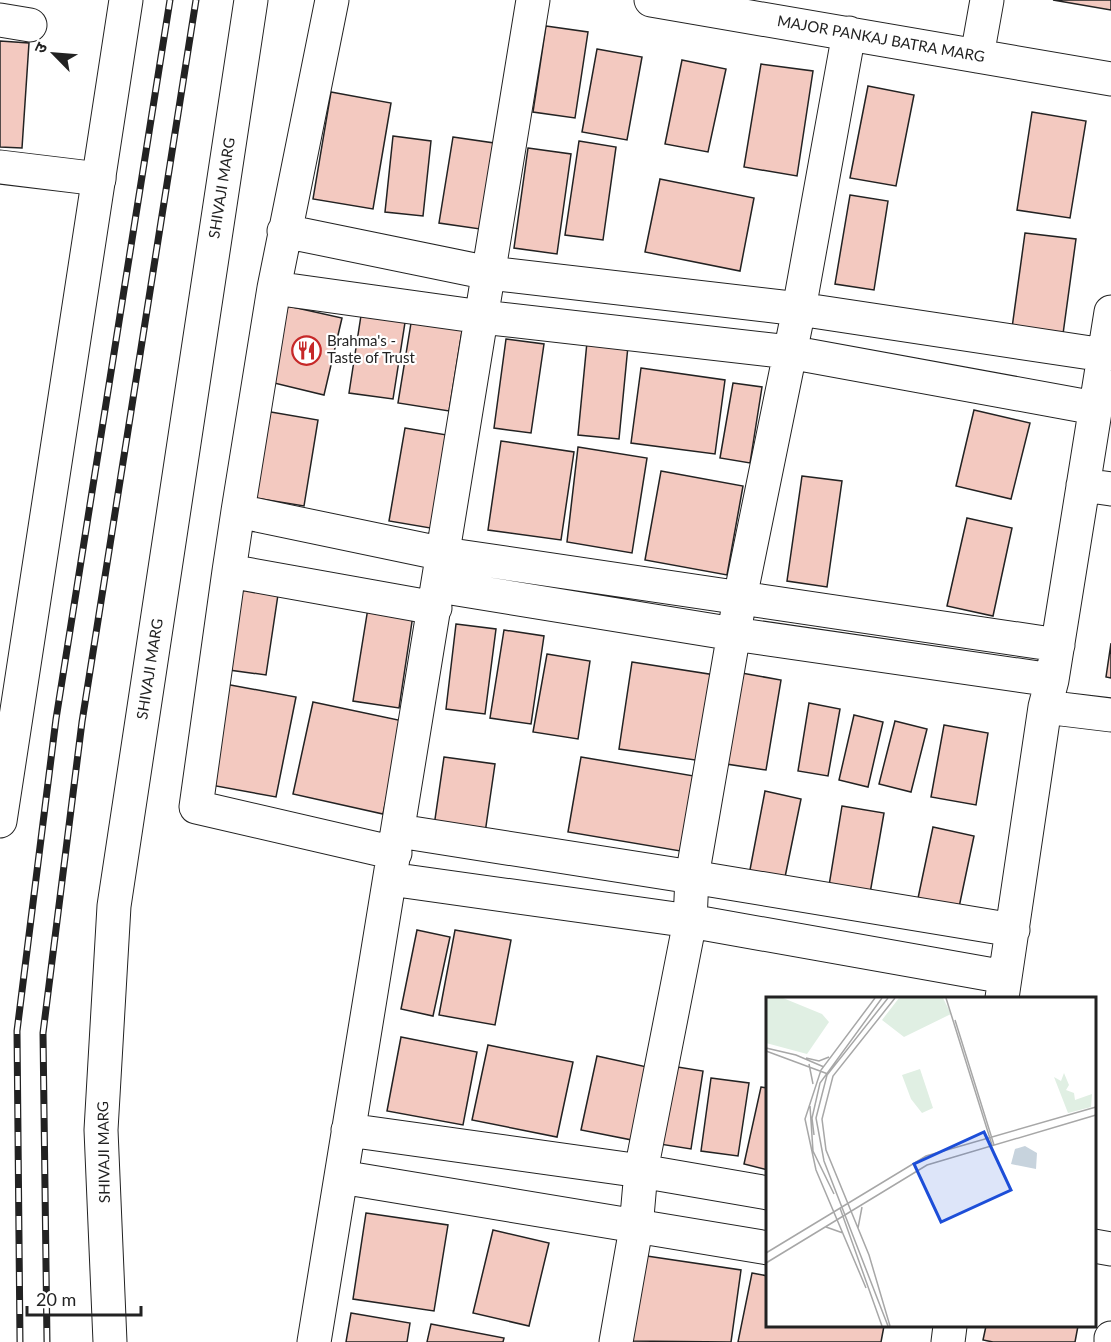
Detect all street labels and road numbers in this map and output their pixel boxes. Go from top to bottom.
street label: MAJOR PANKAJ BATRA MARG [776,11,986,65]
street label: SHIVAJI MARG [204,136,238,240]
street label: SHIVAJI MARG [132,617,166,721]
street label: SHIVAJI MARG [93,1101,113,1203]

